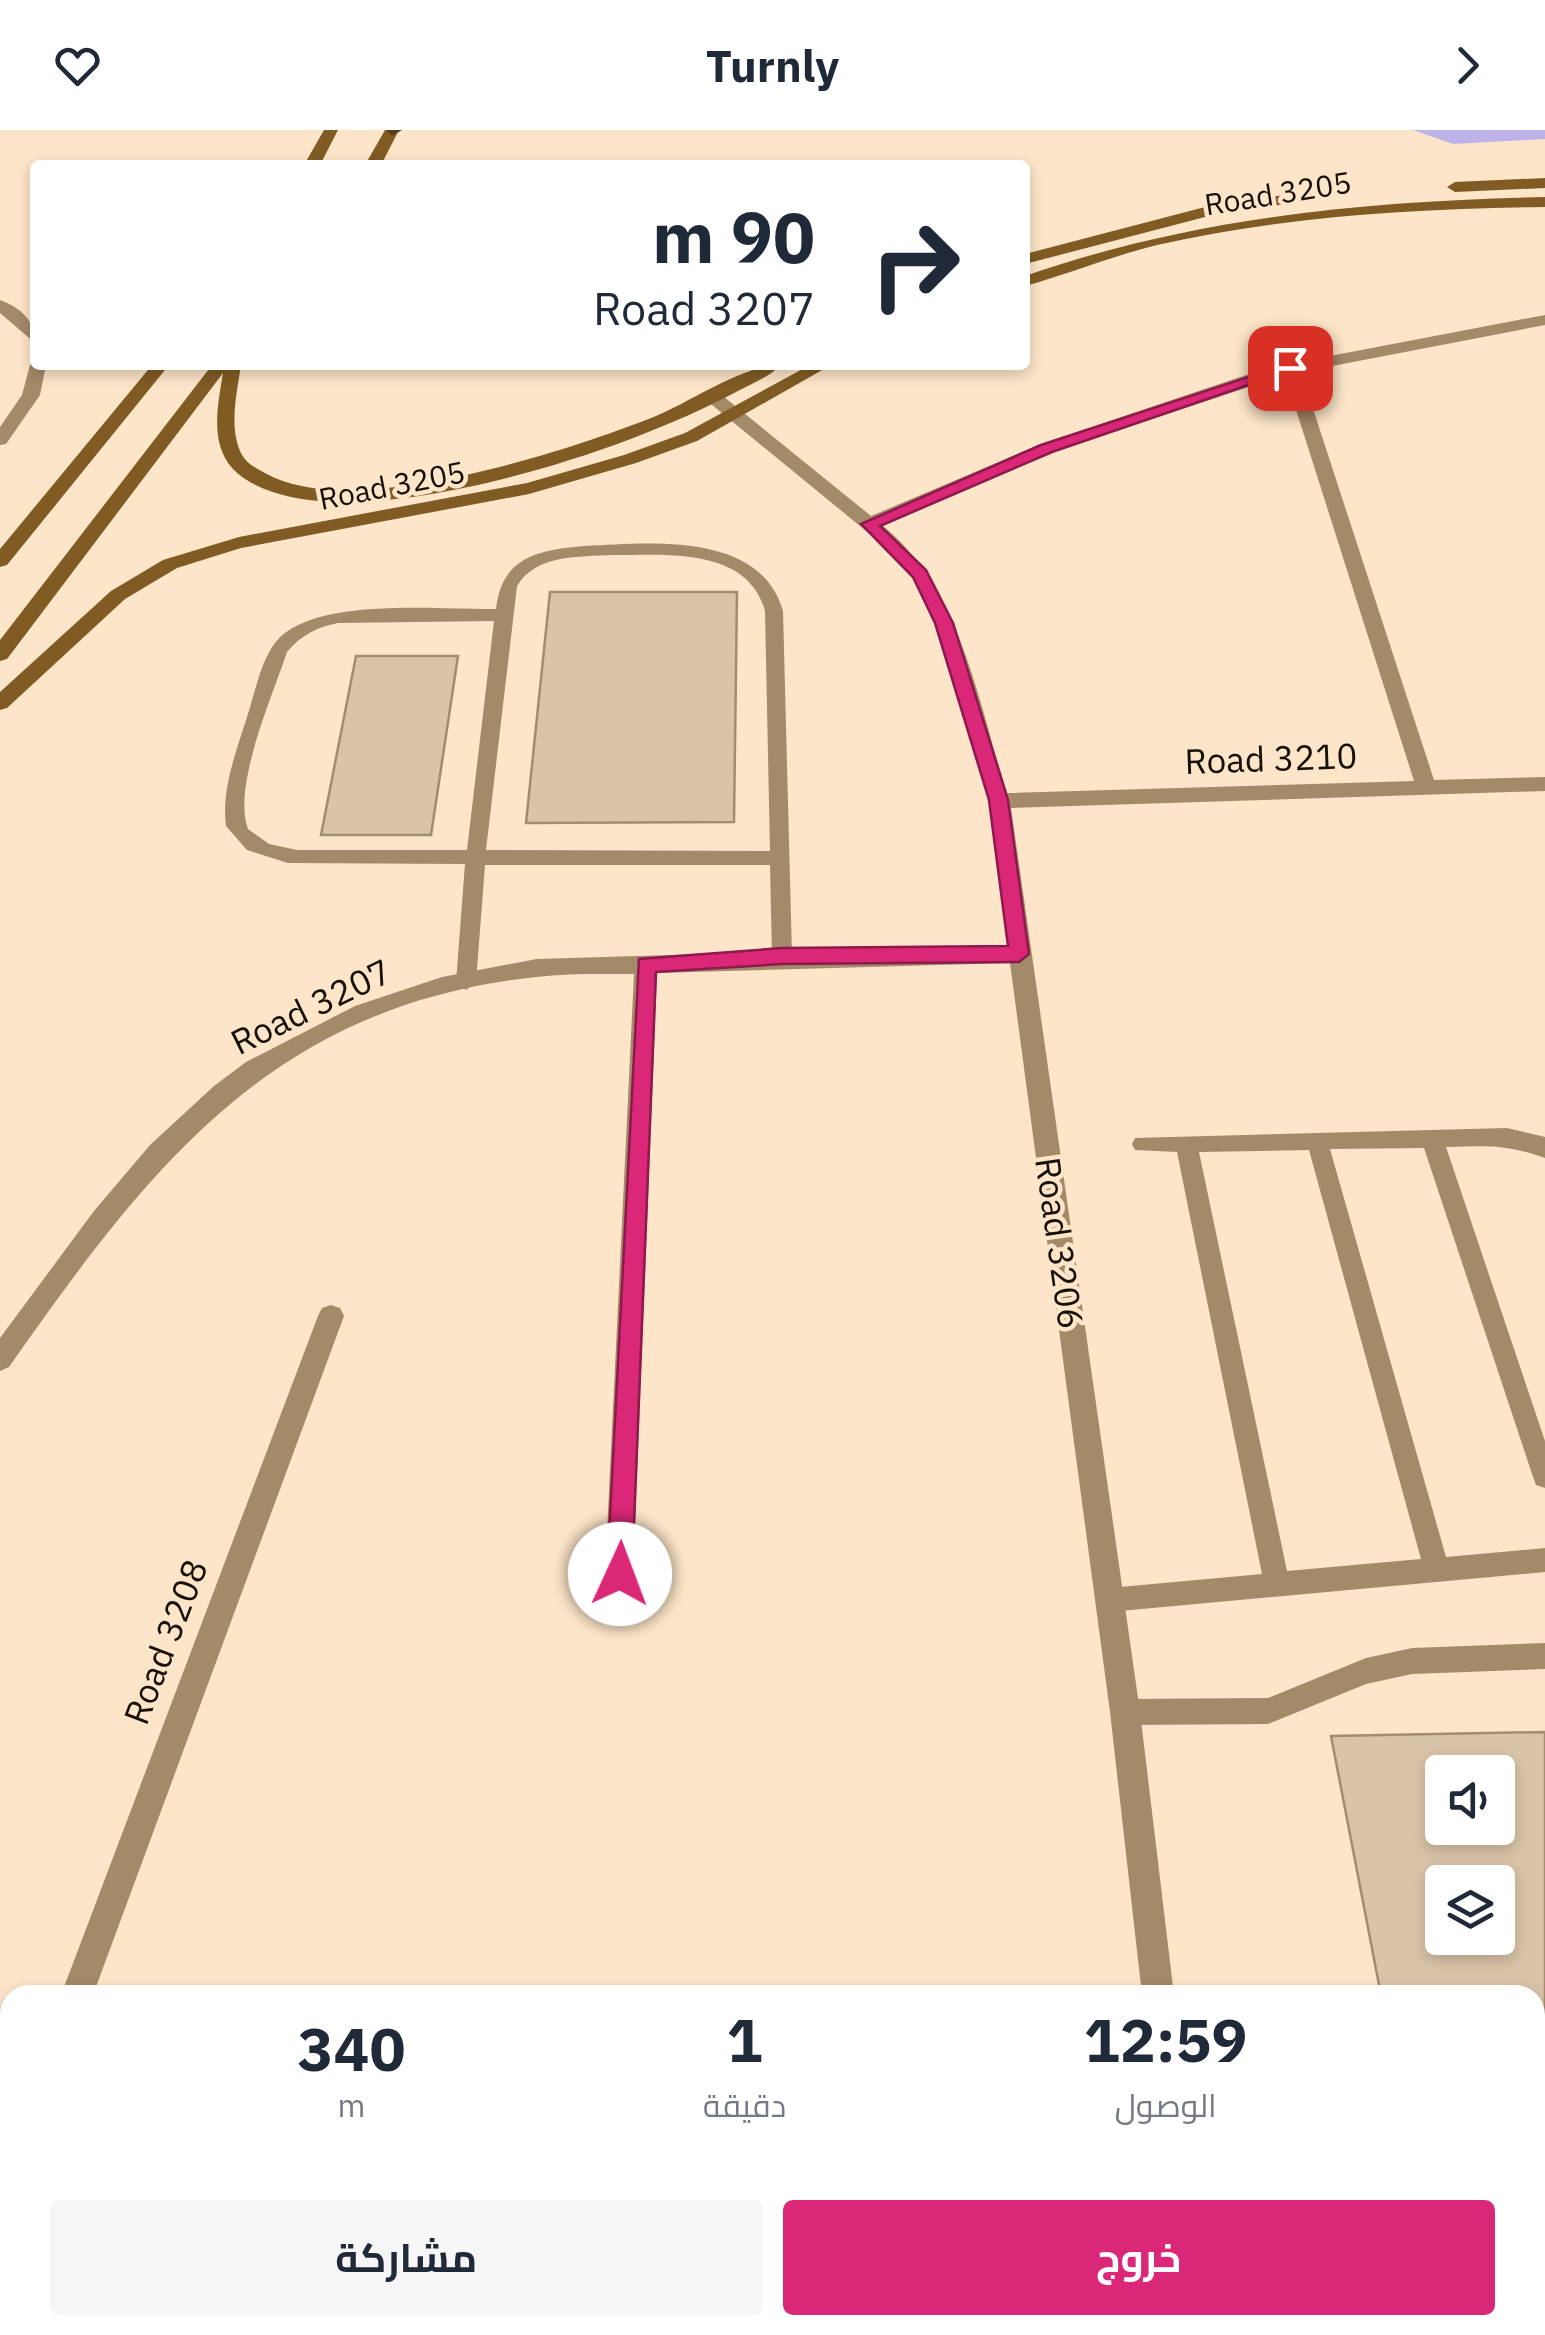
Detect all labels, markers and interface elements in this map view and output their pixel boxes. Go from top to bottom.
text: Turnly [706,36,839,94]
icon: heart [50,38,105,93]
icon: forward [1440,38,1495,93]
street label: Road 3205 [1202,162,1354,223]
text: 90 m [652,191,815,282]
icon: right [850,200,980,330]
text: Road 3207 [593,279,815,337]
pin [1248,326,1333,411]
icon: arrive [1263,341,1318,396]
street label: Road 3205 [315,451,468,518]
street label: Road 3210 [1184,732,1358,784]
street label: Road 3207 [223,948,398,1065]
street label: Road 3206 [1025,1154,1095,1332]
position arrow [568,1522,672,1626]
street label: Road 3208 [113,1553,217,1731]
map controls [1425,1755,1515,1955]
button: sound [1425,1755,1515,1845]
button: layers [1425,1865,1515,1955]
text: 1 [727,2000,763,2079]
text: 12:59 [1084,2000,1248,2079]
text: 340 [298,2009,406,2088]
text: m [338,2084,365,2126]
text: دقيقة [703,2084,786,2126]
text: الوصول [1115,2084,1217,2126]
button: مشاركة [50,2200,763,2315]
button: خروج [783,2200,1495,2315]

